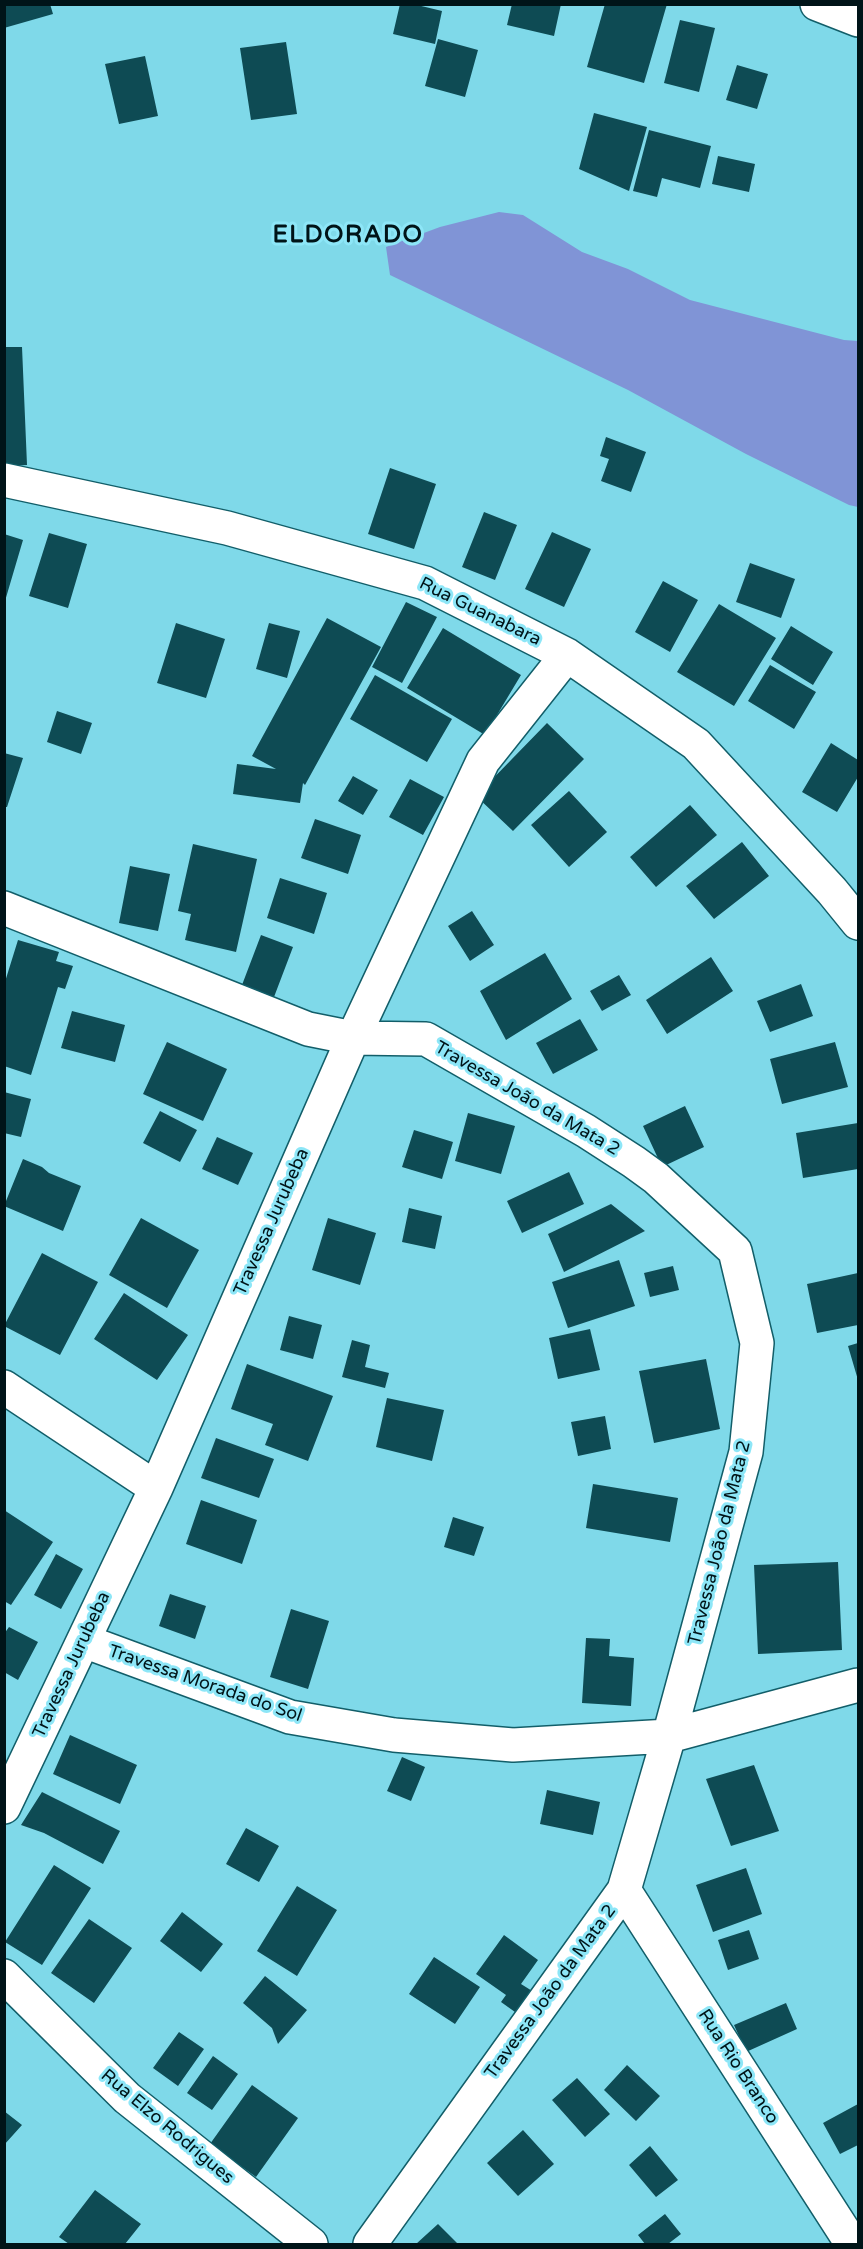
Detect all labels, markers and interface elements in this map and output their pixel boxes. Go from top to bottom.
district label: ELDORADO [272,222,424,250]
street label: Rua Guanabara [416,573,544,651]
street label: Travessa João da Mata 2 [431,1037,623,1161]
street label: Travessa Jurubeba [230,1145,314,1299]
street label: Travessa João da Mata 2 [684,1439,756,1647]
street label: Travessa Jurubeba [29,1589,115,1741]
street label: Travessa Morada do Sol [105,1641,305,1727]
street label: Travessa João da Mata 2 [481,1901,621,2083]
street label: Rua Rio Branco [693,2006,783,2128]
street label: Rua Elzo Rodrigues [96,2065,238,2189]

